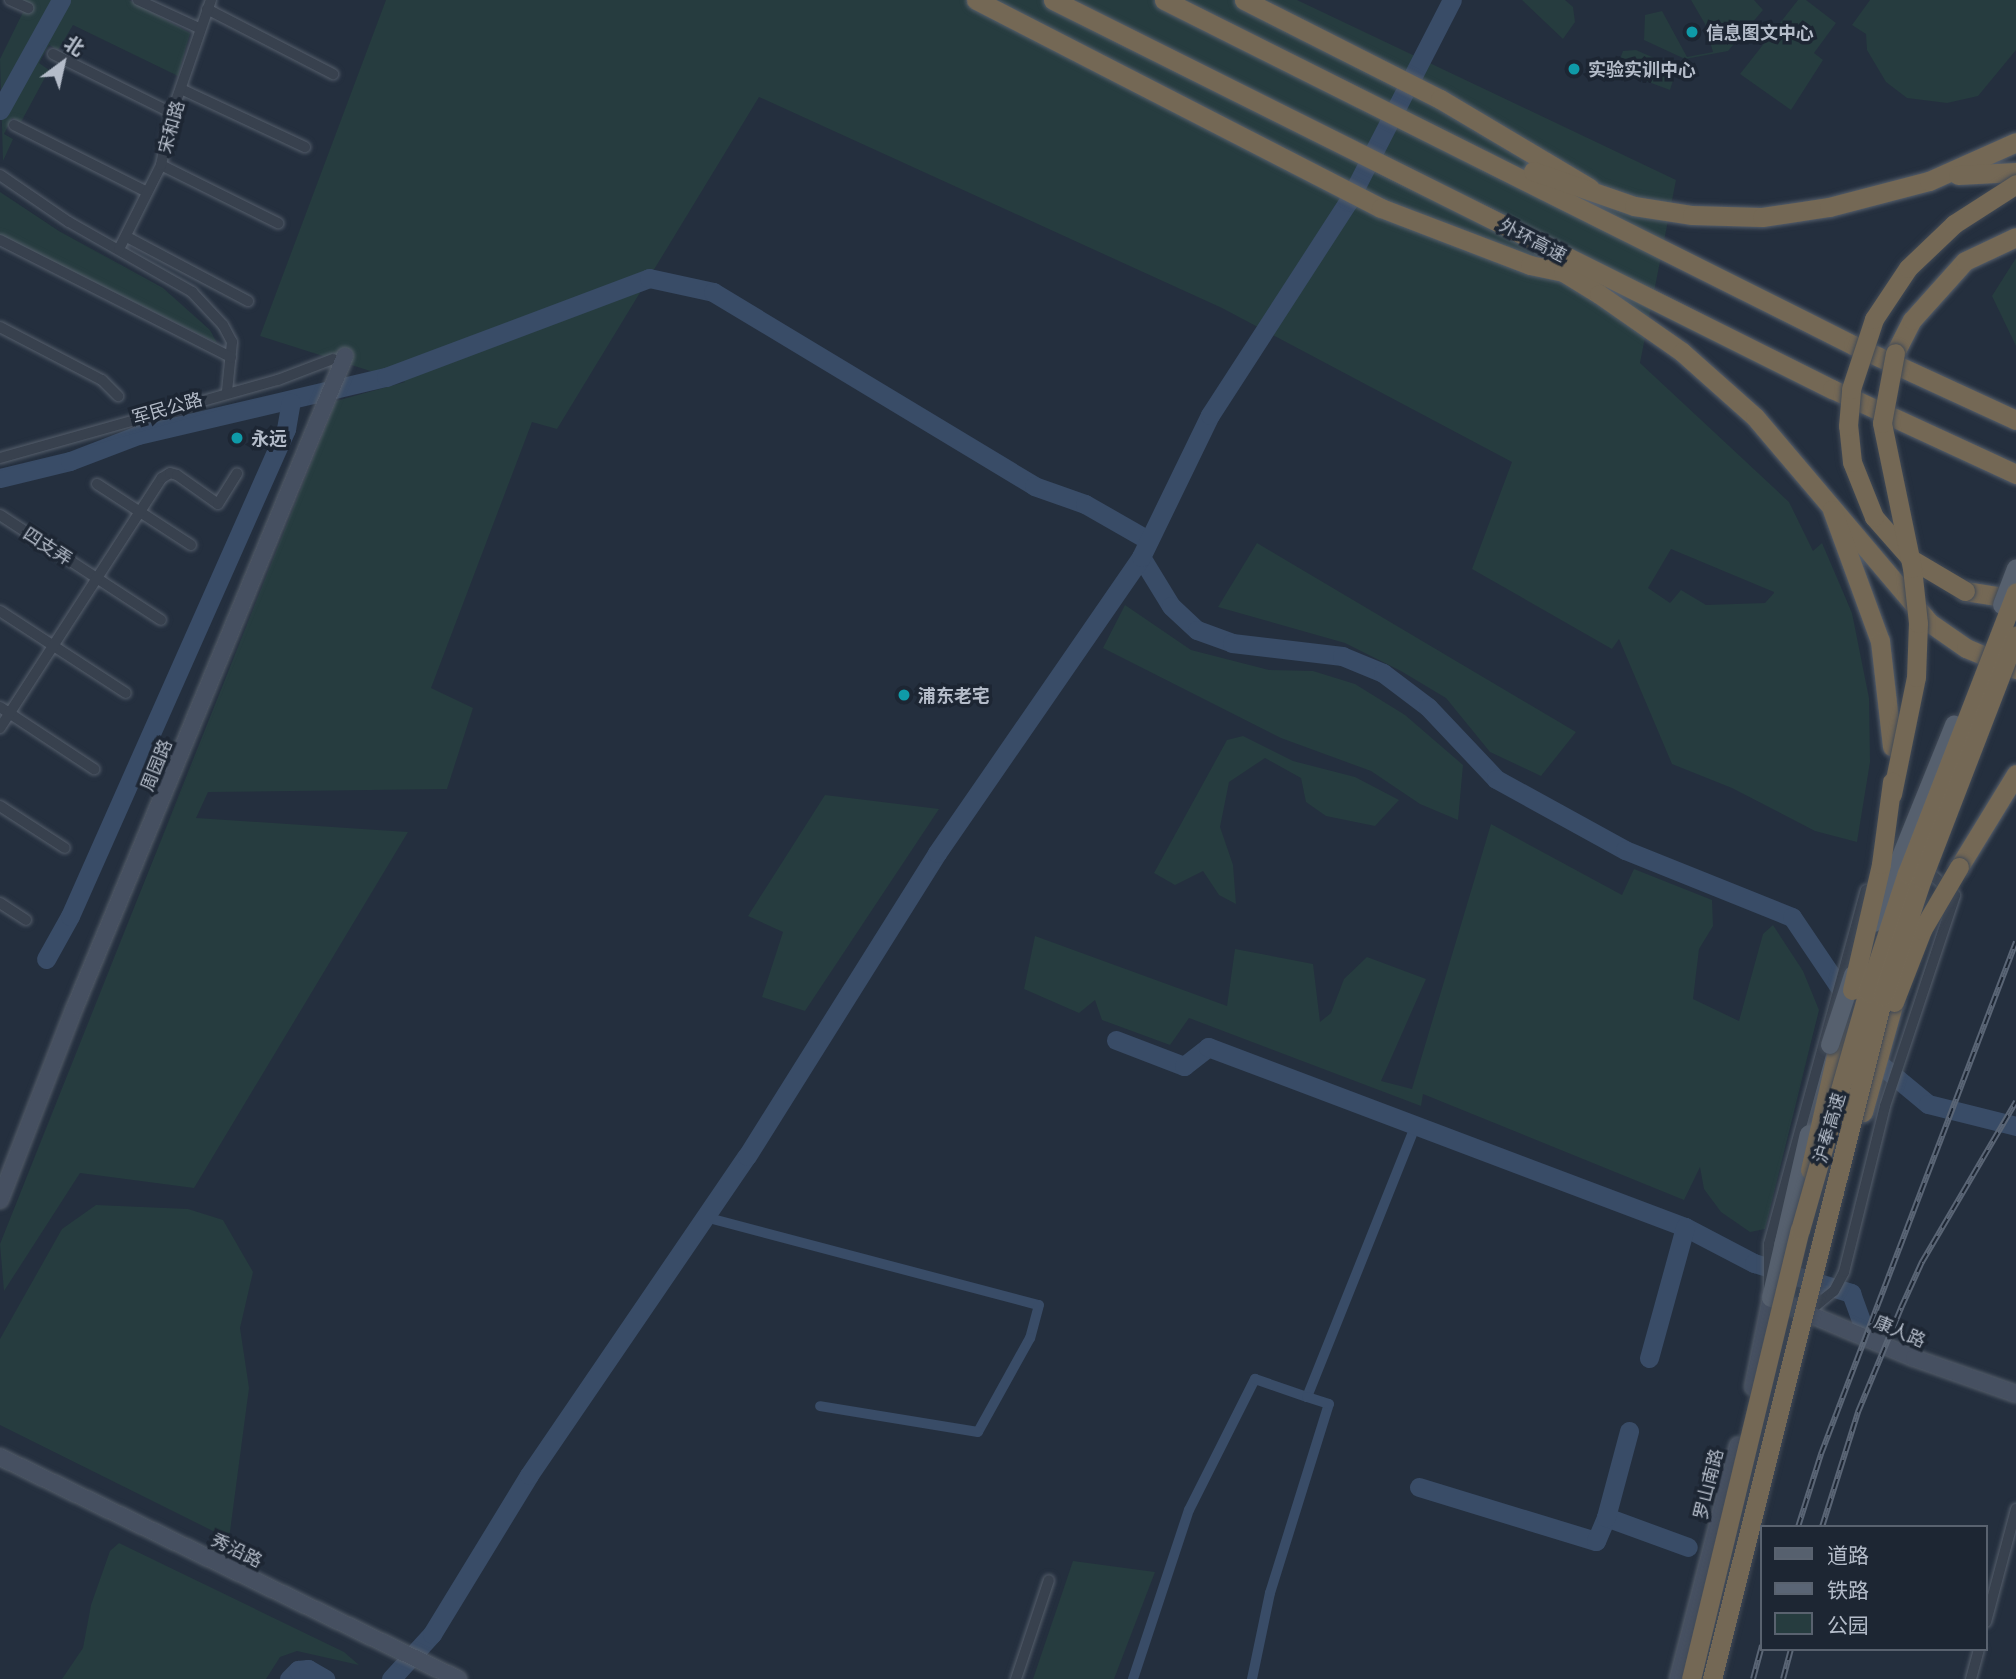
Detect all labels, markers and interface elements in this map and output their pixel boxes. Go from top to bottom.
place label: 信息图文中心 [1706,21,1814,43]
marker: 信息图文中心 [1684,24,1700,40]
north arrow [28,28,98,98]
text: 北 [60,30,89,60]
place label: 实验实训中心 [1588,58,1696,80]
marker: 实验实训中心 [1566,61,1582,77]
street label: 宋和路 [154,98,188,156]
street label: 外环高速 [1496,214,1570,266]
street label: 军民公路 [129,388,205,428]
place label: 永远 [251,427,287,449]
marker: 永远 [229,430,245,446]
street label: 四支弄 [19,522,77,570]
place label: 浦东老宅 [918,684,990,706]
marker: 浦东老宅 [896,687,912,703]
street label: 周园路 [136,736,176,794]
street label: 沪奉高速 [1809,1090,1849,1166]
street label: 康人路 [1871,1311,1929,1351]
street label: 罗山南路 [1689,1446,1727,1522]
legend [1760,1525,1988,1651]
street label: 秀沿路 [208,1528,266,1572]
text: 道路 [1827,1542,1869,1567]
text: 铁路 [1827,1577,1869,1602]
text: 公园 [1827,1612,1869,1637]

